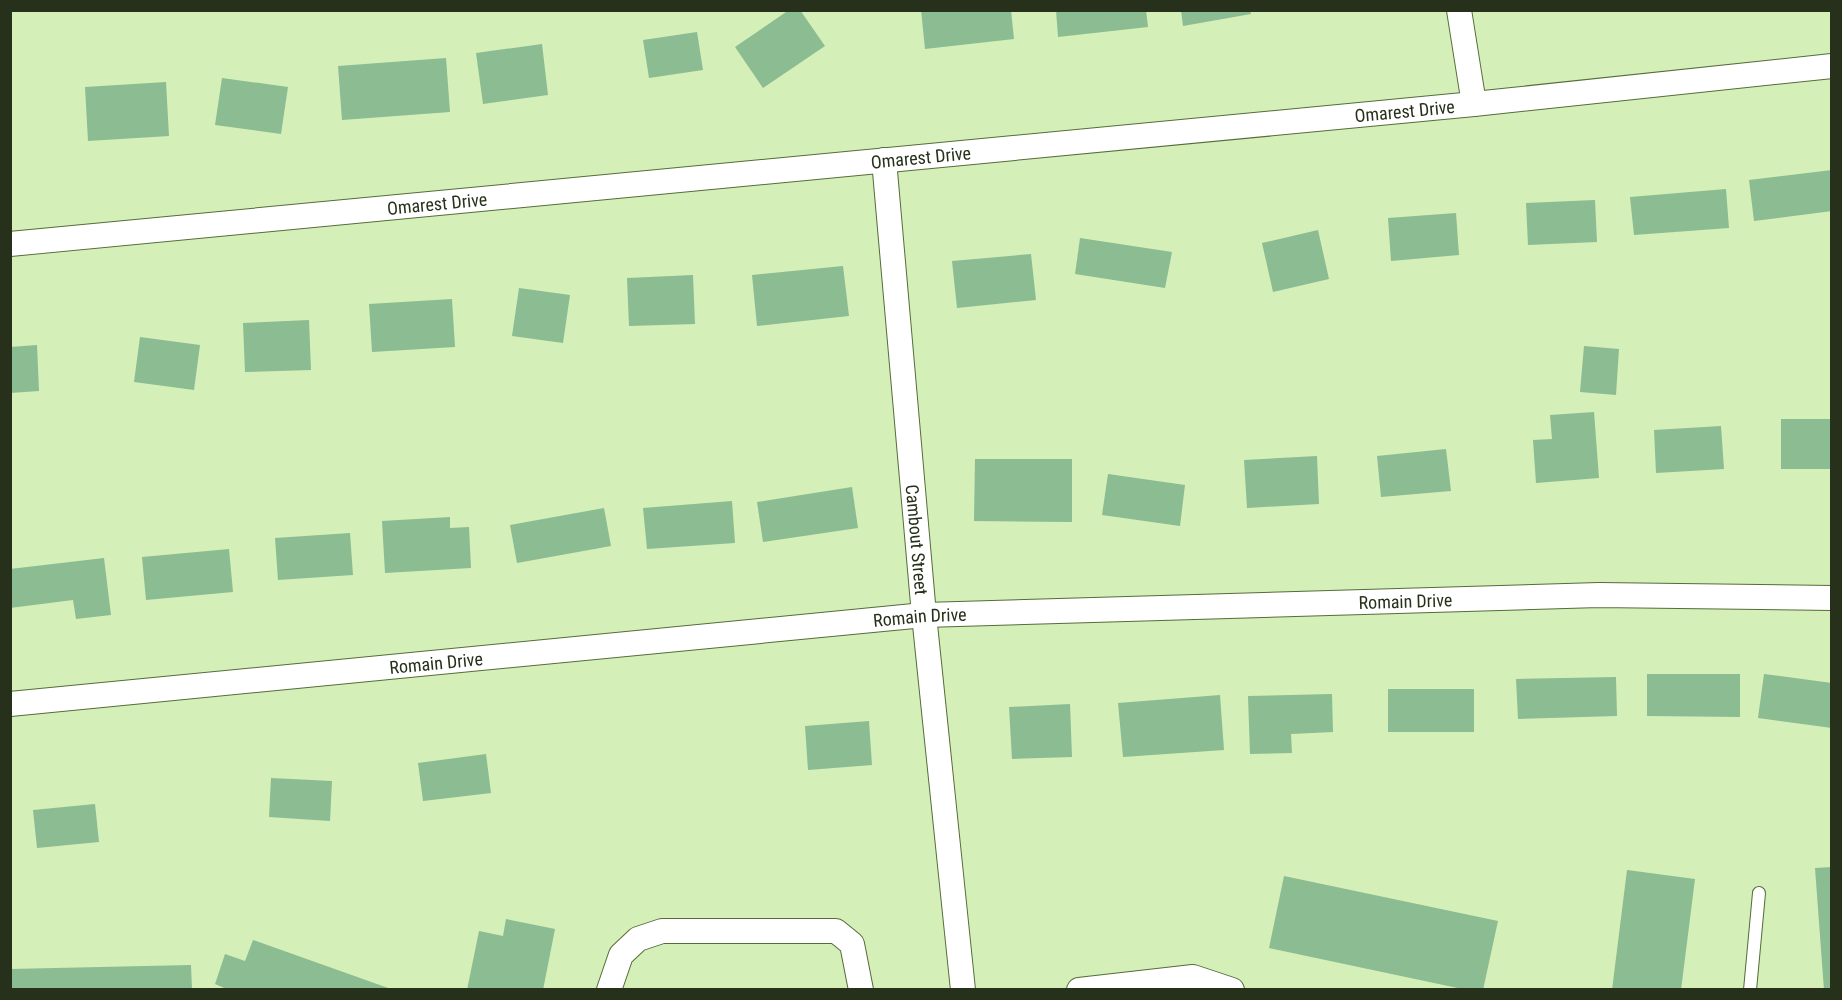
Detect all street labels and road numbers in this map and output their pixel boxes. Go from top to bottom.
street label: Omarest Drive [1354,95,1456,126]
street label: Omarest Drive [870,142,972,172]
street label: Omarest Drive [386,188,488,218]
street label: Cambout Street [902,483,933,596]
street label: Romain Drive [1358,589,1453,613]
street label: Romain Drive [872,603,967,630]
street label: Romain Drive [388,648,484,678]

